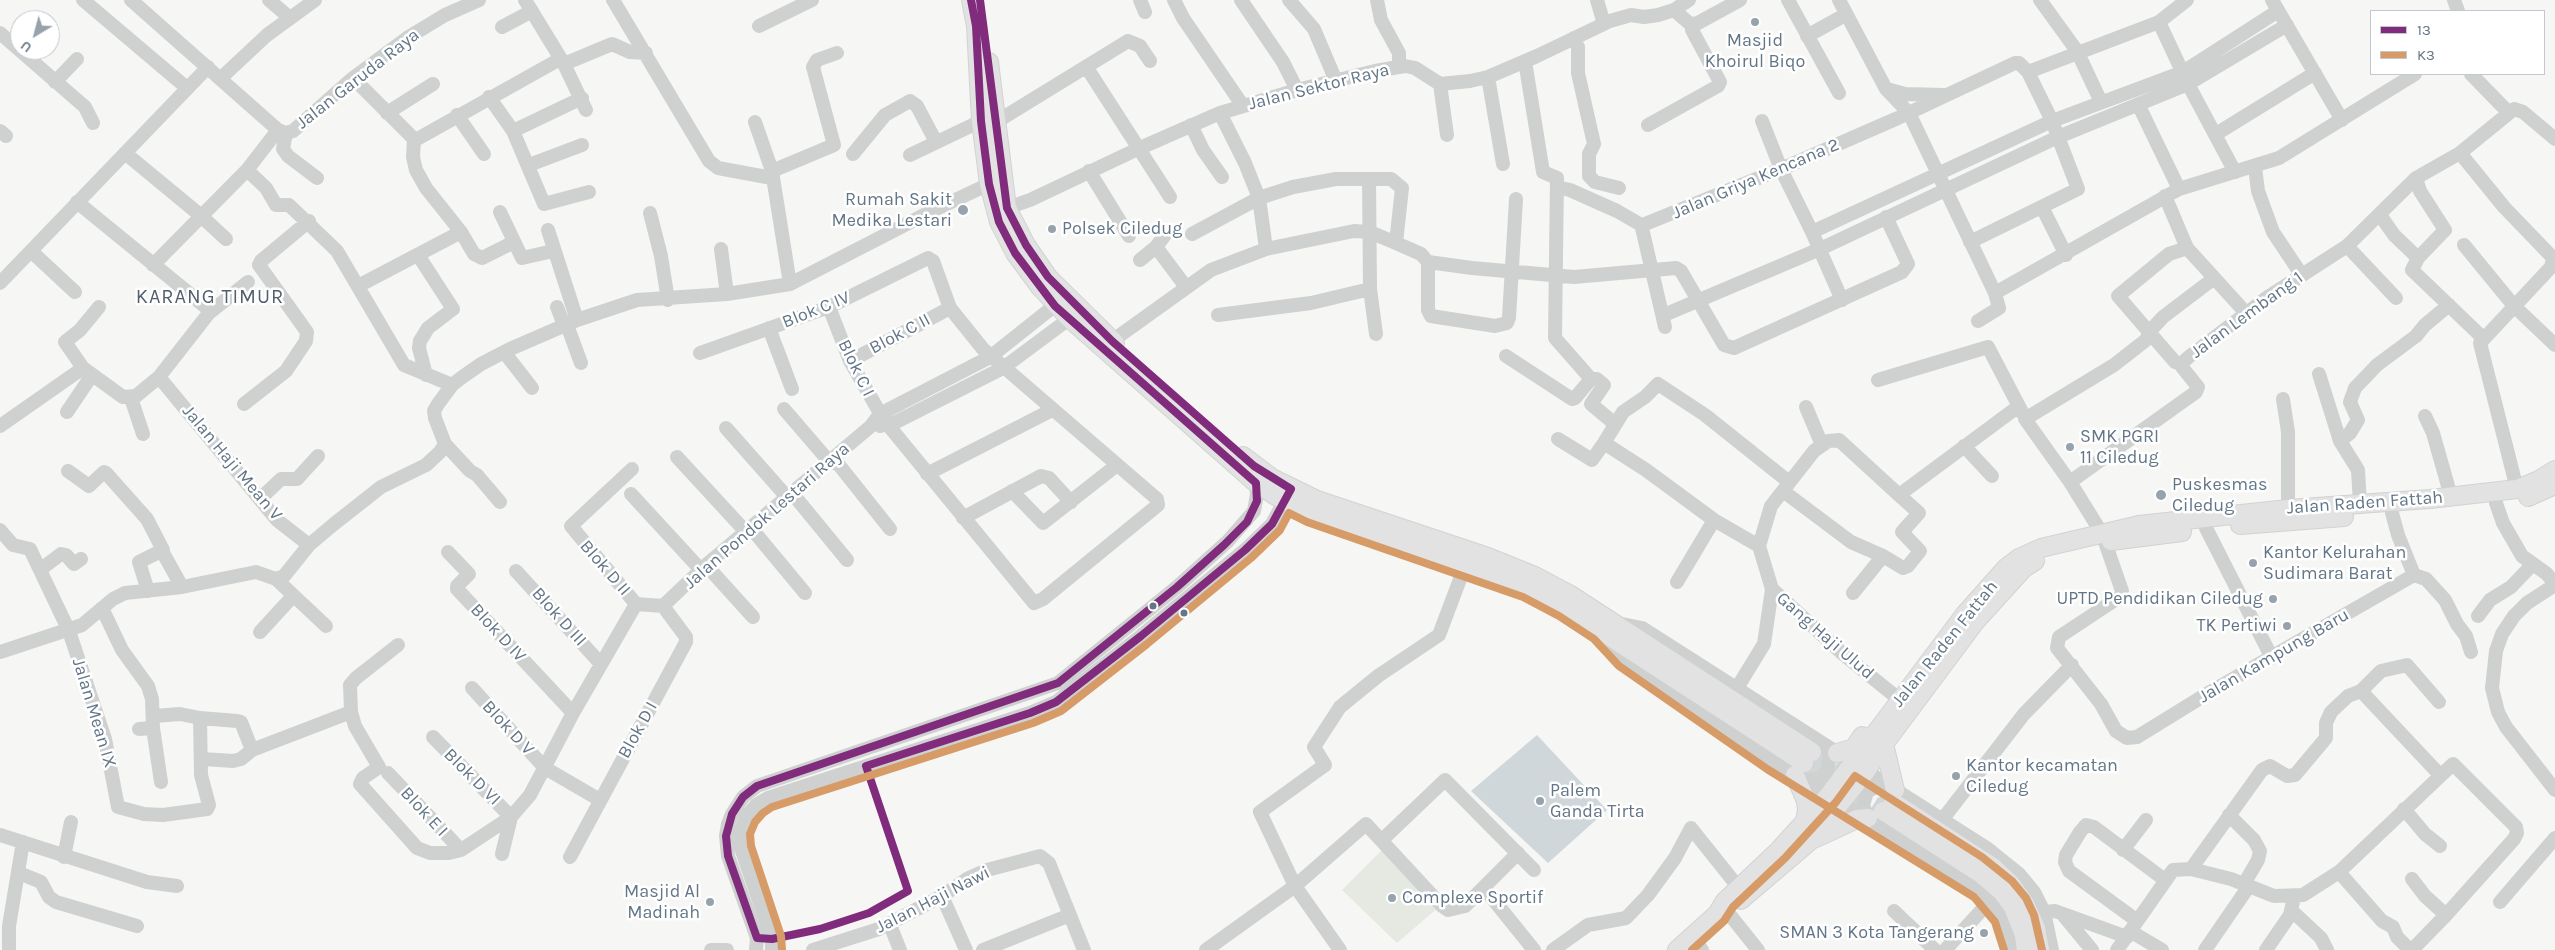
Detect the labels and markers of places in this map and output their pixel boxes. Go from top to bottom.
marker: Masjid Khoirul Biqo [1749,16,1761,28]
place label: Masjid Khoirul Biqo [1705,30,1805,72]
place label: Rumah Sakit Medika Lestari [831,189,952,232]
marker: Rumah Sakit Medika Lestari [956,203,970,217]
place label: Polsek Ciledug [1062,218,1182,240]
marker: Polsek Ciledug [1046,223,1058,235]
place label: SMK PGRI 11 Ciledug [2080,426,2159,468]
marker: SMK PGRI 11 Ciledug [2064,441,2076,453]
place label: Puskesmas Ciledug [2172,474,2267,516]
marker: Puskesmas Ciledug [2154,488,2168,502]
place label: Kantor Kelurahan Sudimara Barat [2263,542,2406,584]
marker: Kantor Kelurahan Sudimara Barat [2247,557,2259,569]
place label: UPTD Pendidikan Ciledug [2056,588,2263,610]
marker: UPTD Pendidikan Ciledug [2267,593,2279,605]
unlabelled marker [1148,601,1158,611]
unlabelled marker [1179,608,1189,618]
place label: TK Pertiwi [2197,615,2277,637]
marker: TK Pertiwi [2281,620,2293,632]
place label: Kantor kecamatan Ciledug [1966,755,2118,798]
marker: Kantor kecamatan Ciledug [1950,770,1962,782]
place label: Palem Ganda Tirta [1550,780,1645,822]
marker: Palem Ganda Tirta [1534,795,1546,807]
place label: Masjid Al Madinah [624,881,700,924]
place label: Complexe Sportif [1402,887,1543,909]
marker: Complexe Sportif [1386,892,1398,904]
marker: Masjid Al Madinah [704,896,716,908]
place label: SMAN 3 Kota Tangerang [1779,922,1974,944]
marker: SMAN 3 Kota Tangerang [1978,927,1990,939]

